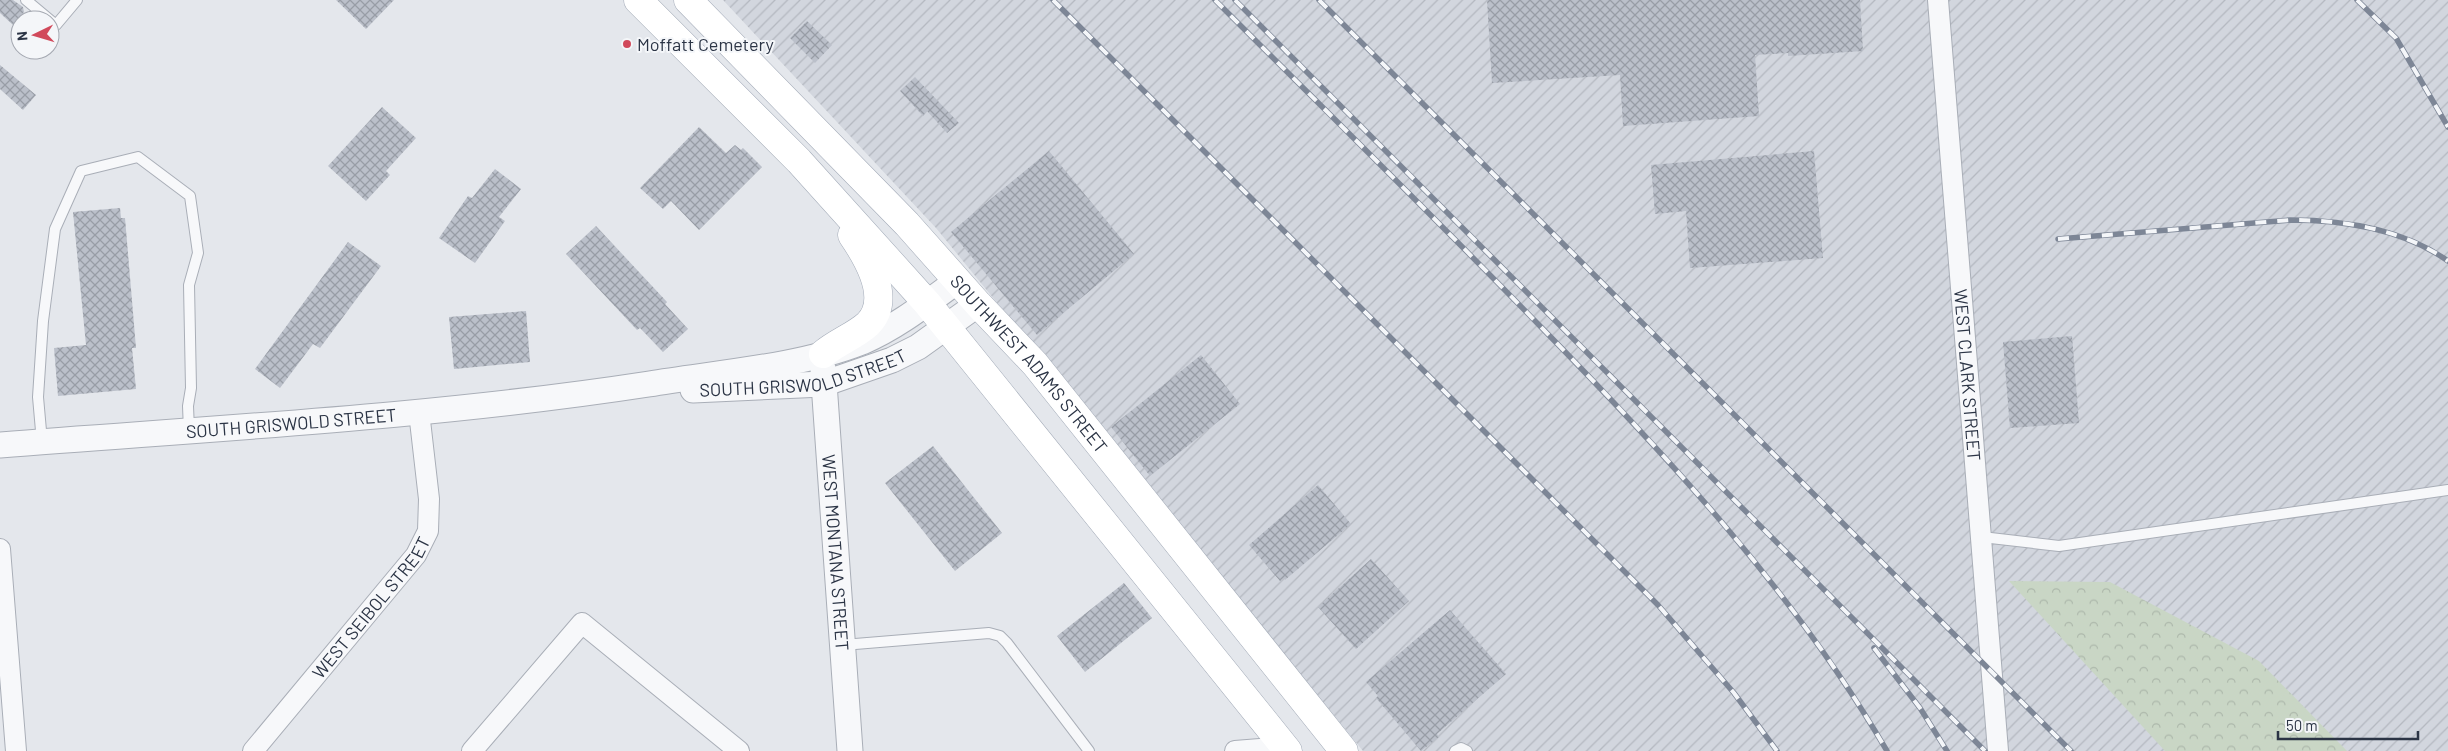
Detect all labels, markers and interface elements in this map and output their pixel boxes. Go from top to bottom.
north arrow [10,10,60,60]
text: N [13,31,30,42]
place label: Moffatt Cemetery [637,33,774,55]
marker: Moffatt Cemetery [621,38,633,50]
street label: SOUTHWEST ADAMS STREET [946,270,1113,457]
street label: WEST CLARK STREET [1950,288,1986,462]
street label: SOUTH GRISWOLD STREET [699,344,910,401]
street label: SOUTH GRISWOLD STREET [185,403,397,442]
street label: WEST MONTANA STREET [818,453,854,652]
street label: WEST SEIBOL STREET [307,533,434,683]
scale bar [2278,708,2418,740]
text: 50 m [2286,716,2318,734]

